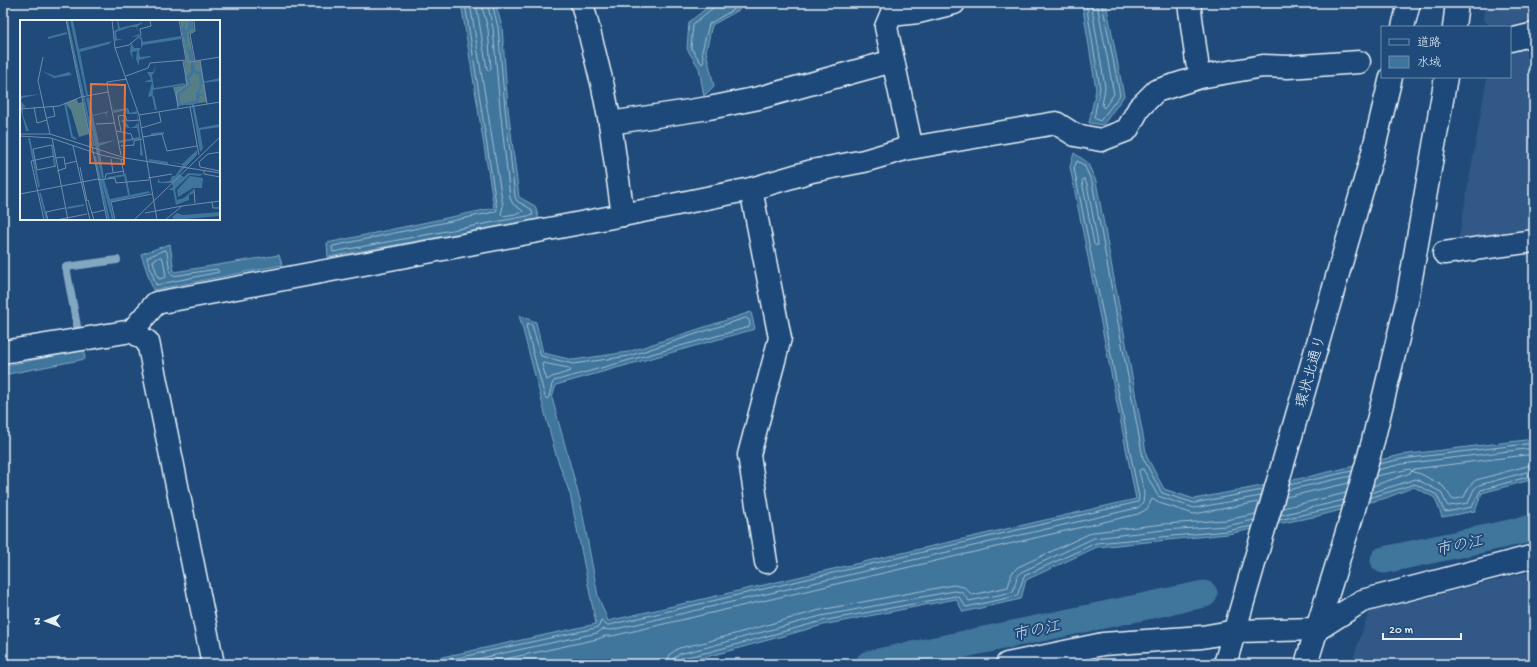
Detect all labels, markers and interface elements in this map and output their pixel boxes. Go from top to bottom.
inset map [20,20,220,220]
legend [1381,26,1511,78]
text: 道路 [1417,36,1441,51]
text: 水域 [1417,56,1441,71]
street label: 環状北通り [1293,333,1331,410]
water label: 市の江 [1434,532,1486,562]
north arrow [26,601,66,641]
scale bar [1383,615,1461,641]
text: N [32,617,44,625]
water label: 市の江 [1011,617,1063,647]
text: 20 m [1389,624,1414,638]

